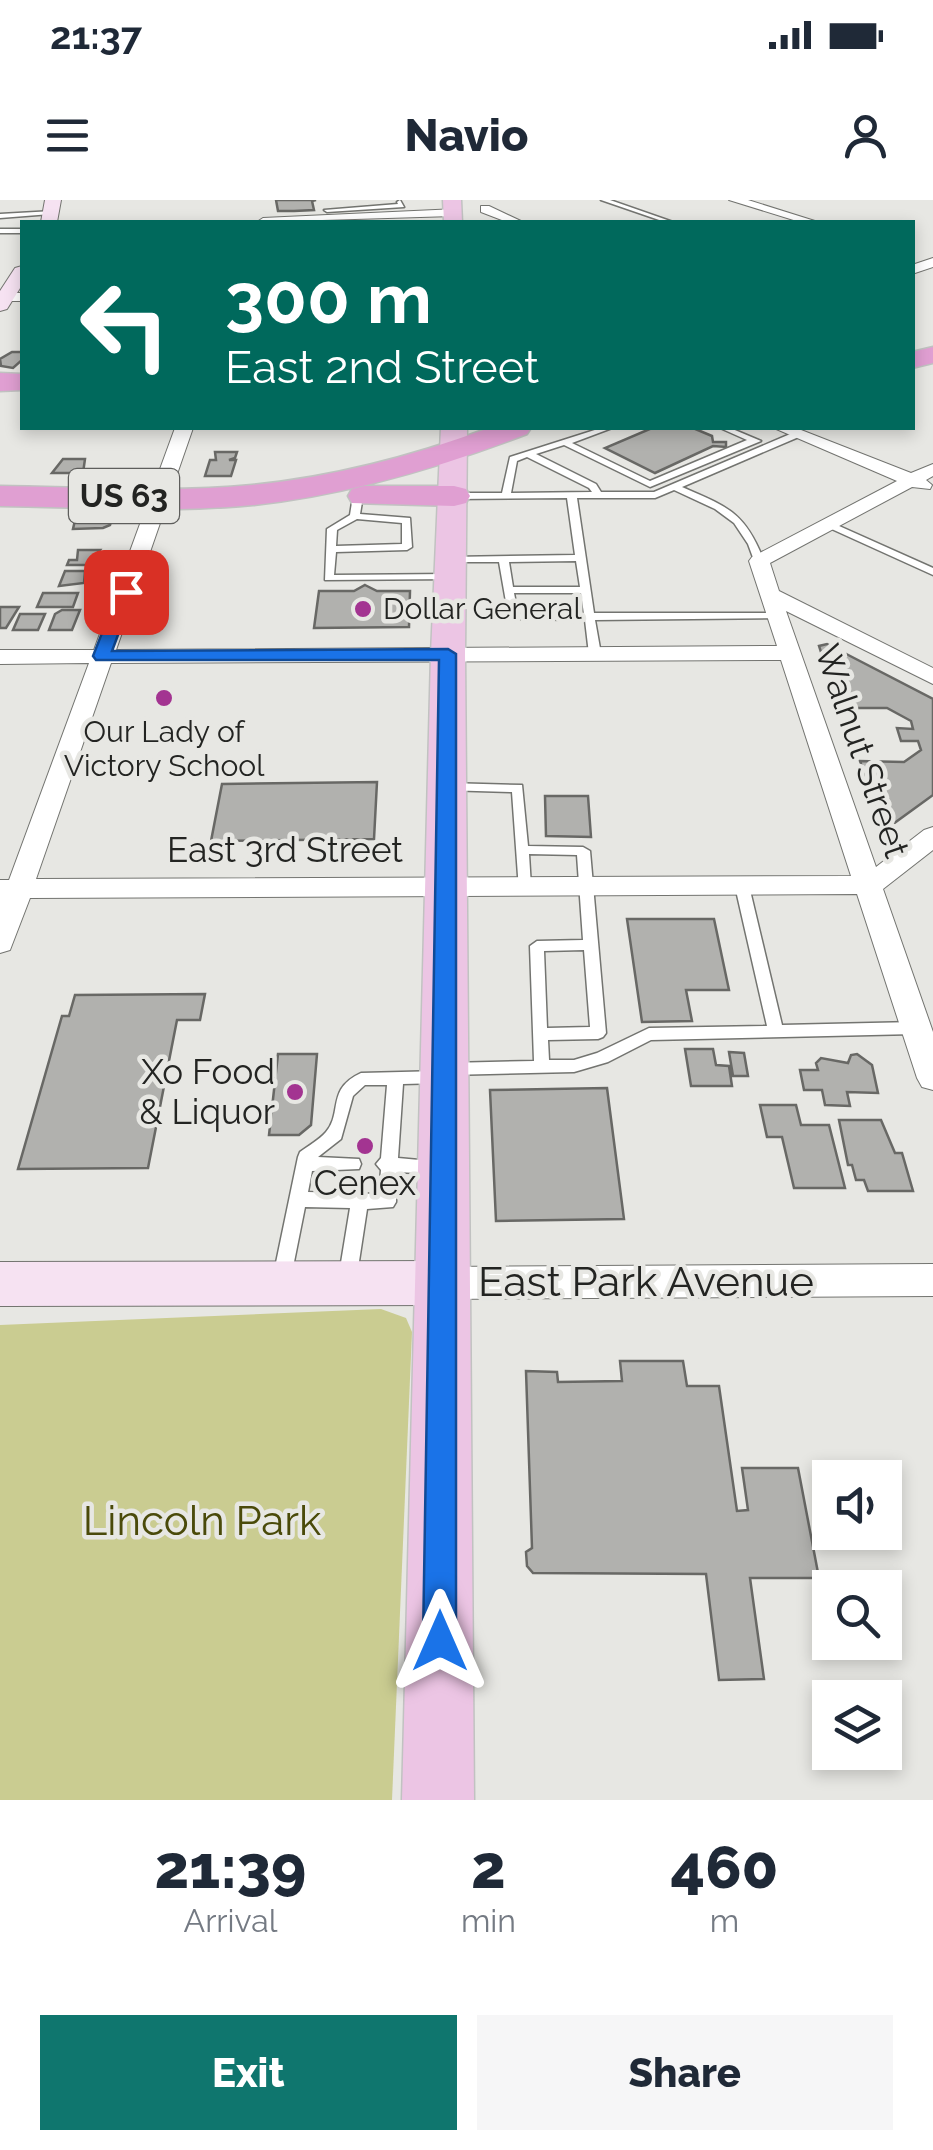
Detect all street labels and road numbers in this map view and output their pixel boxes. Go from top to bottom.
road number: US 63 [69,469,179,523]
street label: Walnut Street [807,639,918,863]
street label: East 3rd Street [167,829,403,870]
street label: East Park Avenue [478,1257,814,1306]

